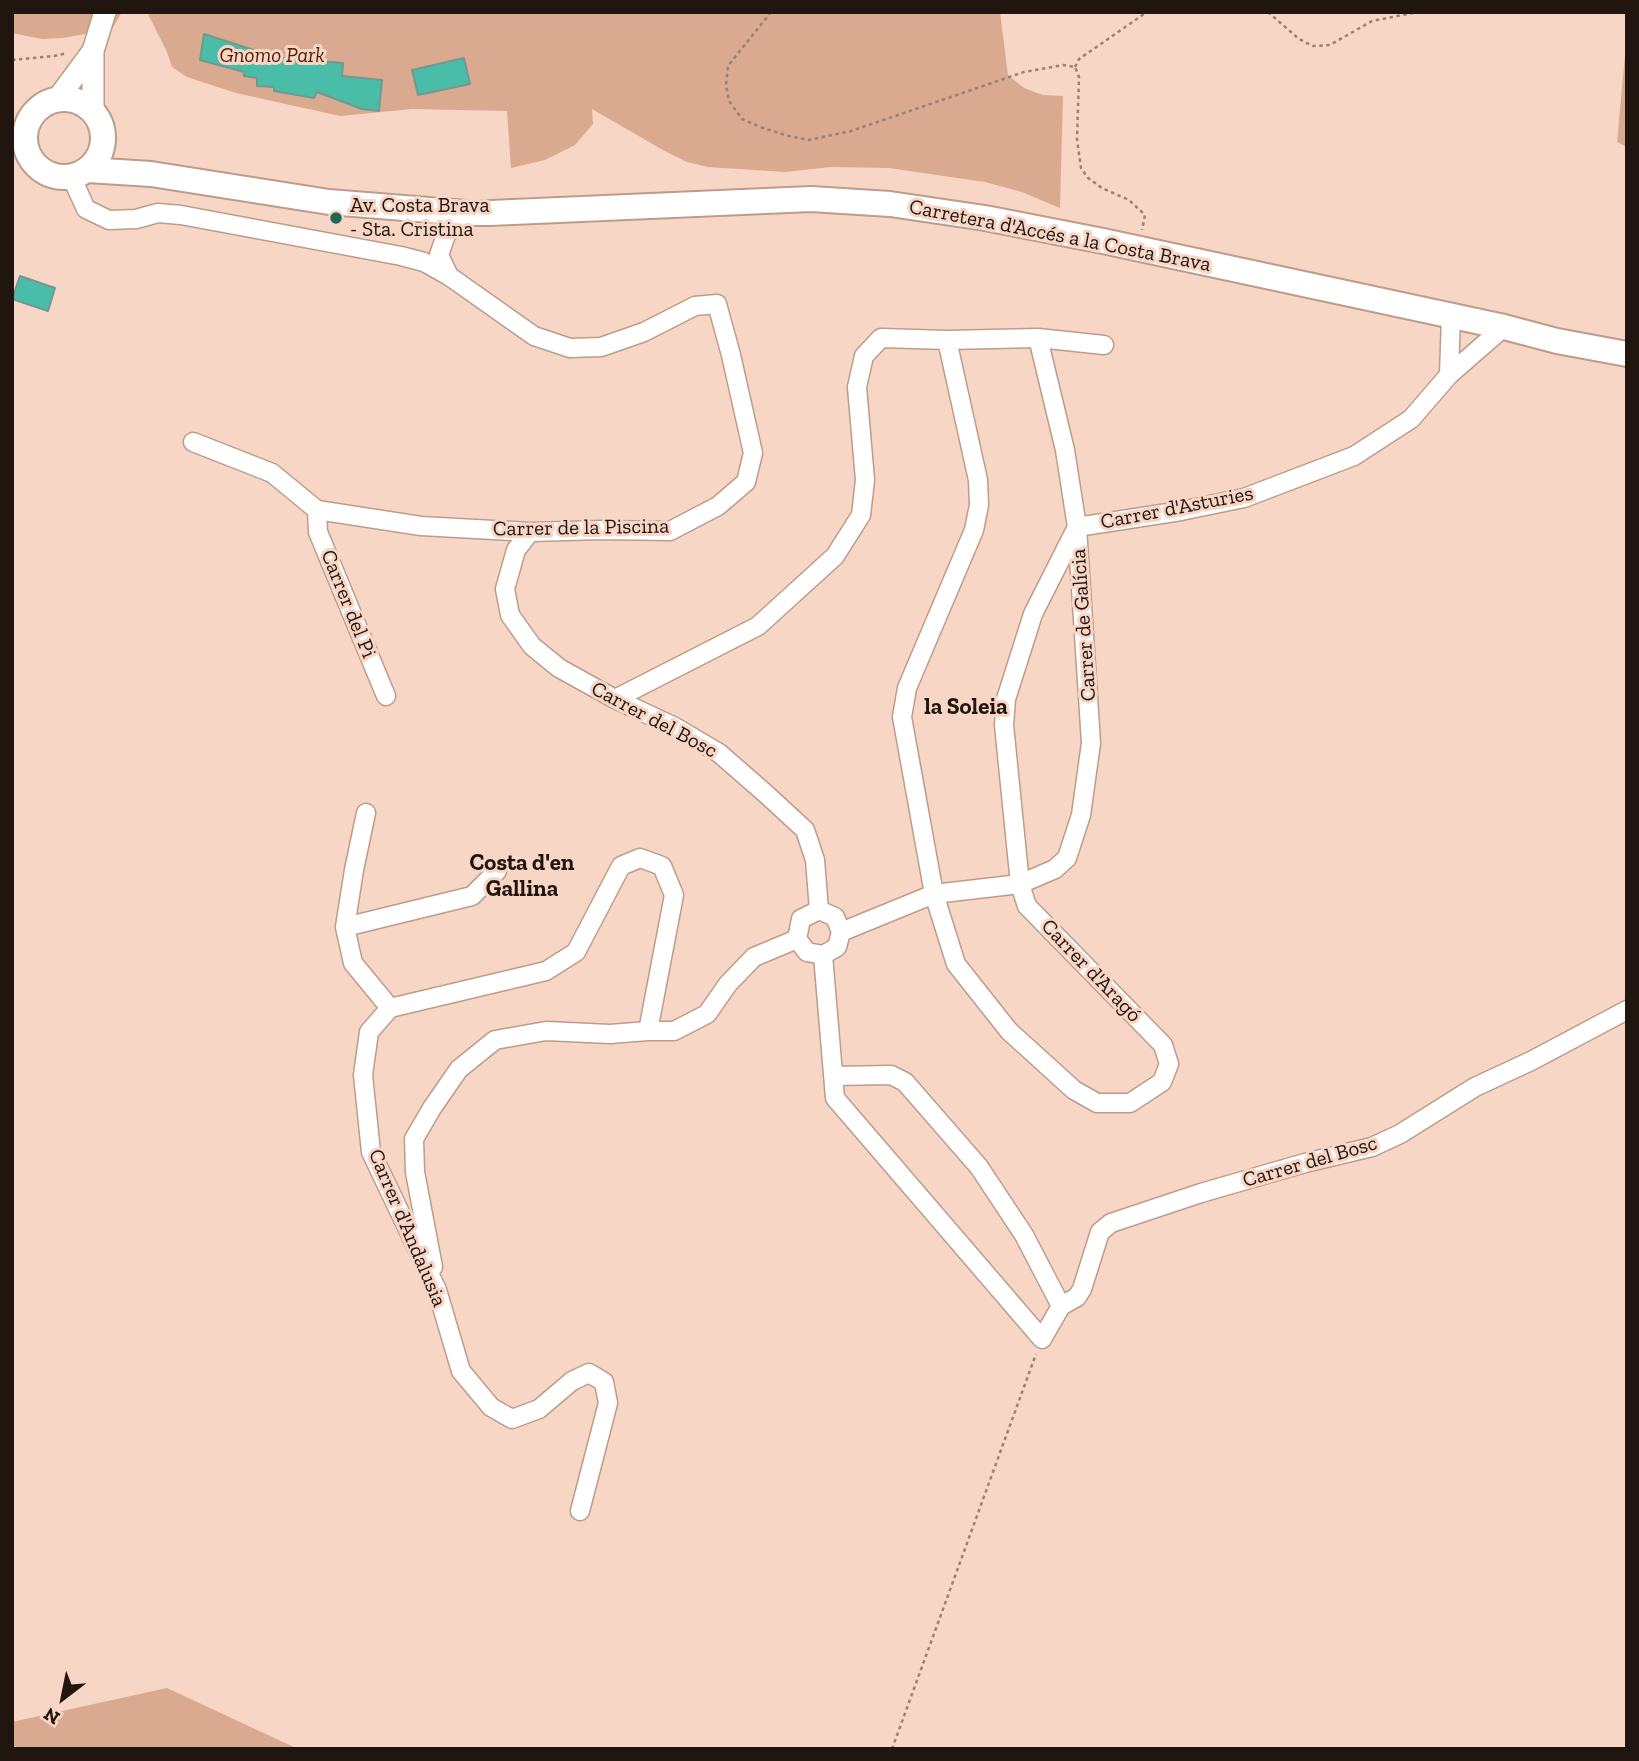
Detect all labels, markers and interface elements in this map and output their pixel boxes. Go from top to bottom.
park label: Gnomo Park [219,43,325,69]
place label: Av. Costa Brava - Sta. Cristina [350,193,490,243]
street label: Carretera d'Accés a la Costa Brava [907,194,1213,278]
marker: Av. Costa Brava - Sta. Cristina [328,210,344,226]
street label: Carrer d'Asturies [1099,481,1255,535]
street label: Carrer de la Piscina [493,514,669,542]
street label: Carrer del Pi [315,546,381,662]
street label: Carrer de Galícia [1066,548,1102,702]
street label: Carrer del Bosc [587,676,721,764]
district label: la Soleia [924,693,1008,721]
district label: Costa d'en Gallina [470,849,574,903]
street label: Carrer d'Aragó [1036,914,1146,1028]
street label: Carrer del Bosc [1240,1131,1380,1193]
street label: Carrer d'Andalusia [362,1145,452,1311]
north arrow [28,1663,98,1733]
text: N [39,1703,64,1730]

